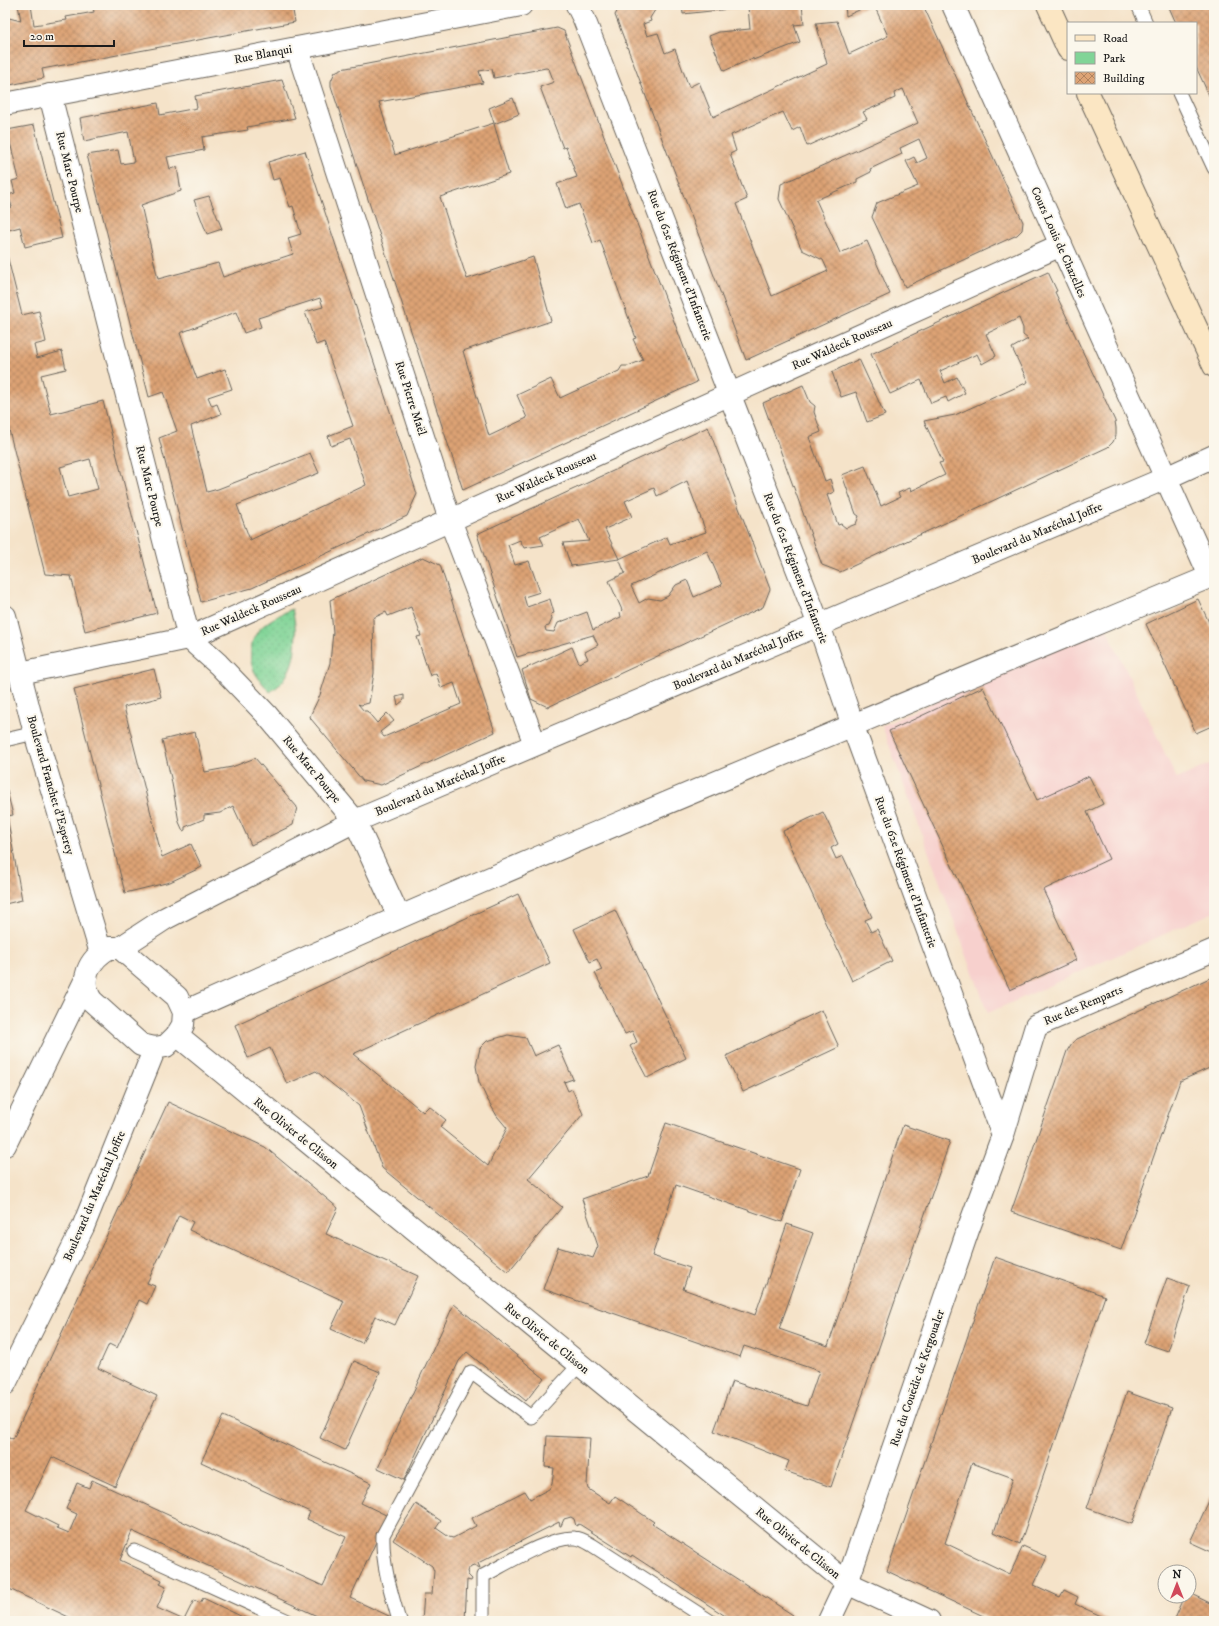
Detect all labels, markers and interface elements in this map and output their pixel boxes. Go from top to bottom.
scale bar [24,22,114,48]
legend [1067,22,1197,94]
text: 20 m [30,29,54,44]
text: Road [1103,31,1128,46]
street label: Rue Blanqui [233,42,293,67]
text: Park [1103,51,1125,66]
text: Building [1103,71,1144,86]
street label: Rue Marc Pourpe [52,130,87,214]
street label: Cours Louis de Chazelles [1027,184,1090,300]
street label: Rue du 62e Régiment d'Infanterie [644,188,715,343]
street label: Rue Waldeck Rousseau [790,315,895,373]
street label: Rue Pierre Maël [391,359,430,438]
street label: Rue Marc Pourpe [132,444,167,528]
street label: Rue Waldeck Rousseau [494,448,599,506]
street label: Rue du 62e Régiment d'Infanterie [760,491,831,646]
street label: Boulevard du Maréchal Joffre [970,499,1105,568]
street label: Rue Waldeck Rousseau [199,581,304,639]
street label: Boulevard du Maréchal Joffre [671,625,806,694]
street label: Boulevard Franchet d'Esperey [23,714,78,857]
street label: Rue Marc Pourpe [279,733,344,806]
street label: Boulevard du Maréchal Joffre [373,751,508,820]
street label: Rue du 62e Régiment d'Infanterie [871,794,940,950]
street label: Rue des Remparts [1042,982,1125,1029]
street label: Rue Olivier de Clisson [250,1094,342,1173]
street label: Boulevard du Maréchal Joffre [60,1129,129,1264]
street label: Rue Olivier de Clisson [501,1299,593,1378]
street label: Rue du Couëdic de Kergoualer [887,1307,948,1449]
street label: Rue Olivier de Clisson [752,1504,844,1583]
north arrow [1157,1564,1197,1604]
text: N [1172,1568,1182,1582]

